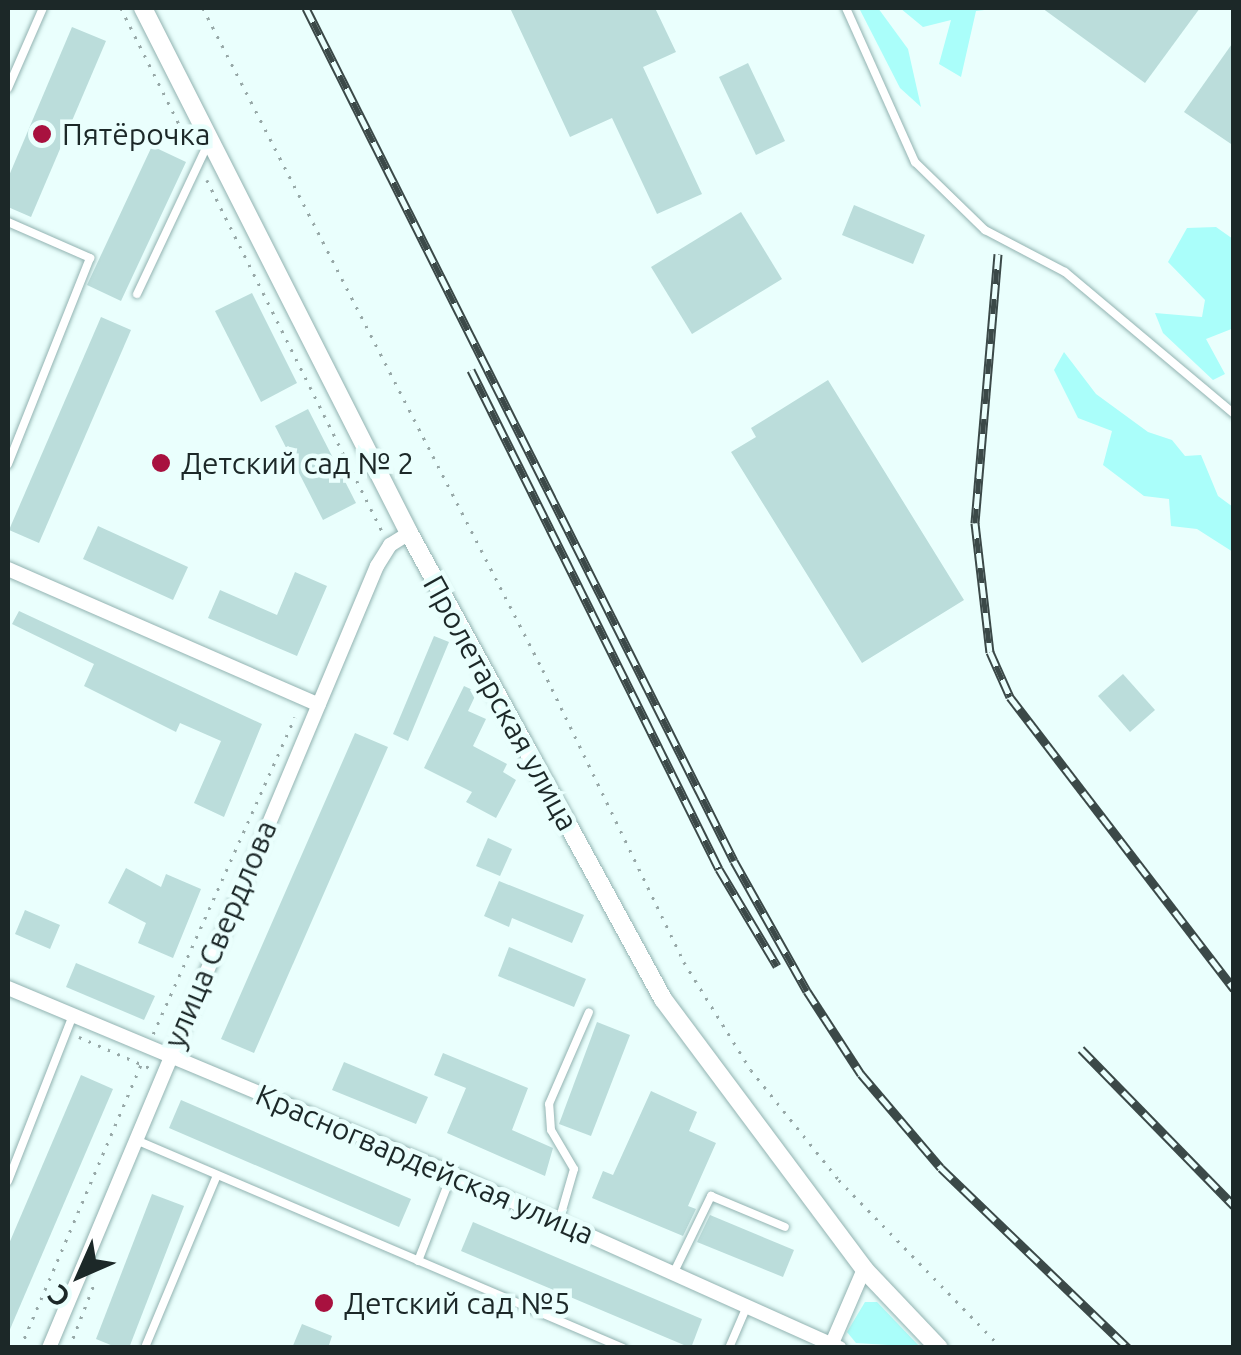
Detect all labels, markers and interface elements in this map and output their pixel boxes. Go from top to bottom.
place label: Пятёрочка [62,116,210,152]
marker: Пятёрочка [31,123,53,145]
place label: Детский сад № 2 [181,445,414,481]
marker: Детский сад № 2 [150,452,172,474]
street label: Пролетарская улица [416,569,586,837]
street label: улица Свердлова [156,815,284,1053]
street label: Красногвардейская улица [251,1076,599,1252]
north arrow [30,1225,130,1325]
text: С [41,1279,76,1314]
place label: Детский сад №5 [344,1285,570,1321]
marker: Детский сад №5 [313,1292,335,1314]

